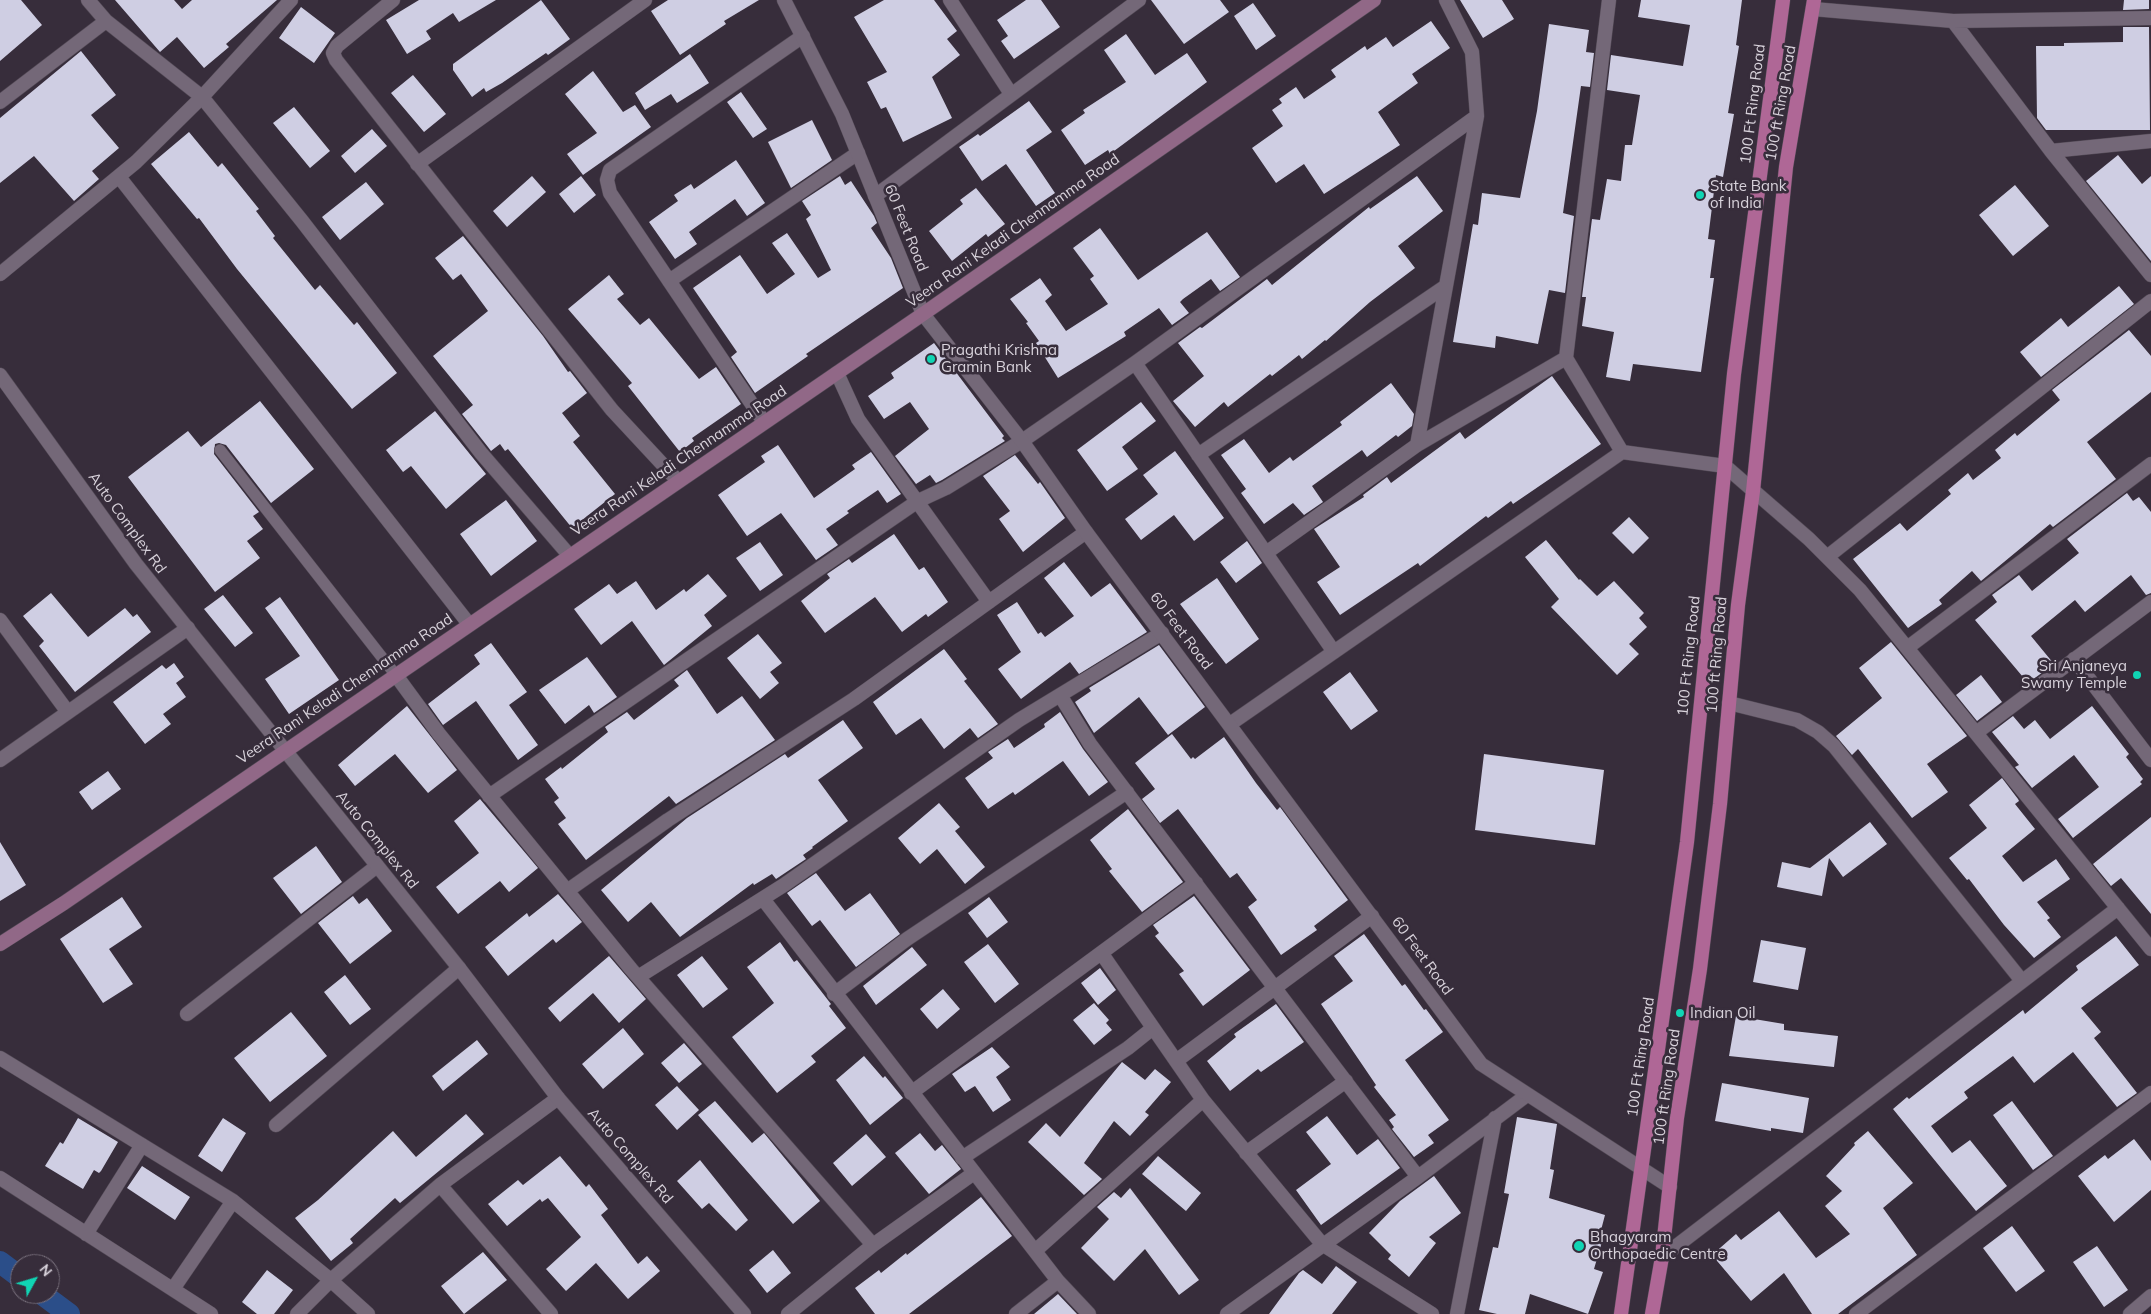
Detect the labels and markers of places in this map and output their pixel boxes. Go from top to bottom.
place label: State Bank of India [1710,177,1787,212]
marker: State Bank of India [1694,189,1706,201]
place label: Pragathi Krishna Gramin Bank [941,341,1057,376]
marker: Pragathi Krishna Gramin Bank [925,353,937,365]
place label: Sri Anjaneya Swamy Temple [2021,657,2127,692]
marker: Sri Anjaneya Swamy Temple [2131,669,2143,681]
place label: Indian Oil [1690,1004,1756,1022]
marker: Indian Oil [1674,1007,1686,1019]
place label: Bhagyaram Orthopaedic Centre [1590,1228,1726,1263]
marker: Bhagyaram Orthopaedic Centre [1572,1239,1586,1253]

